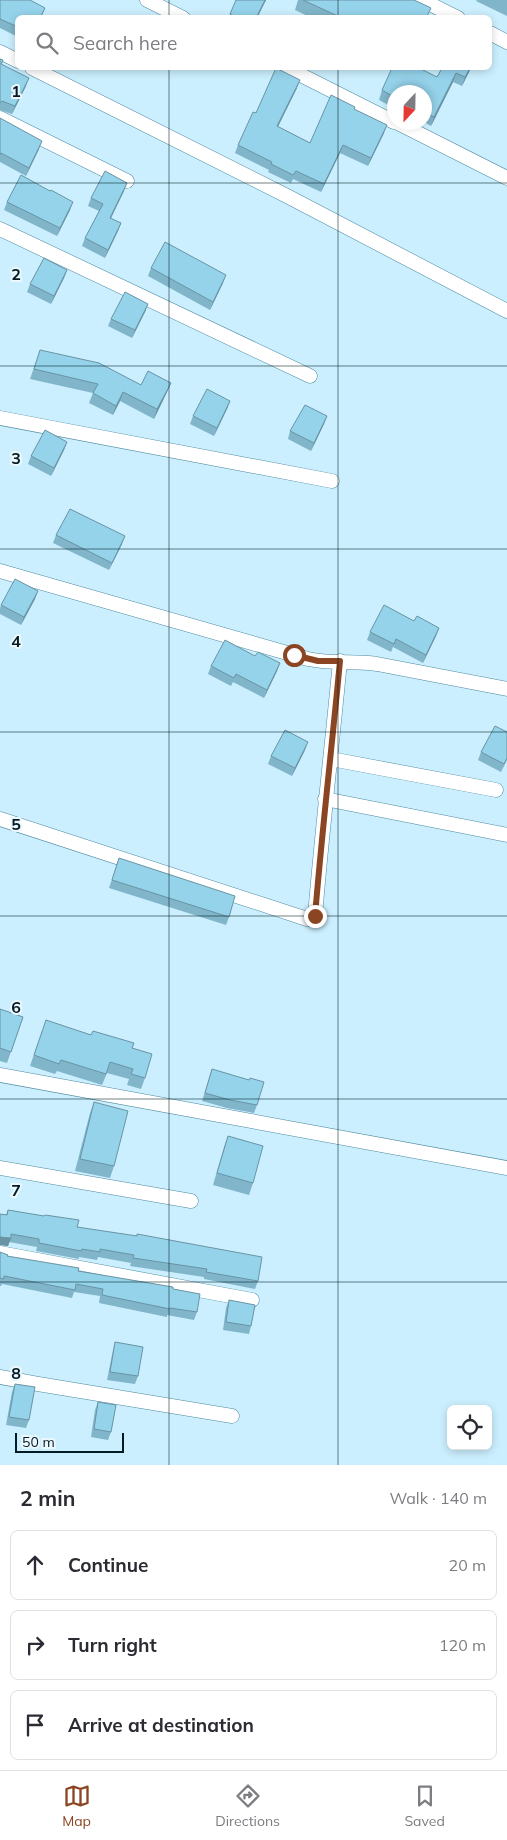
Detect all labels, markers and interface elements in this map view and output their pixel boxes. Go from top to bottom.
search box [15,15,492,70]
icon: search [33,29,61,57]
text: Search here [73,31,177,55]
text: 1 [11,81,21,101]
north arrow [387,85,432,130]
text: 2 [11,264,21,284]
text: 3 [11,448,21,468]
text: 4 [11,631,21,651]
route start [283,644,306,667]
text: 5 [11,814,21,834]
route end [304,905,327,928]
text: 6 [11,997,21,1017]
text: 7 [11,1180,21,1200]
text: 8 [11,1363,21,1383]
map controls [447,1405,492,1450]
button: locate [447,1405,492,1450]
scale bar [15,1430,124,1453]
text: 50 m [22,1433,55,1451]
text: 2 min [20,1485,75,1511]
text: Walk · 140 m [389,1488,487,1508]
icon: ahead [21,1551,49,1579]
text: Continue [68,1553,148,1577]
text: 20 m [449,1555,486,1575]
icon: right [21,1631,49,1659]
text: Turn right [68,1633,157,1657]
text: 120 m [439,1635,486,1655]
icon: arrive [21,1711,49,1739]
text: Arrive at destination [68,1713,254,1737]
tab: Map [62,1782,91,1830]
tab: Directions [215,1782,280,1830]
tab: Saved [404,1782,445,1830]

